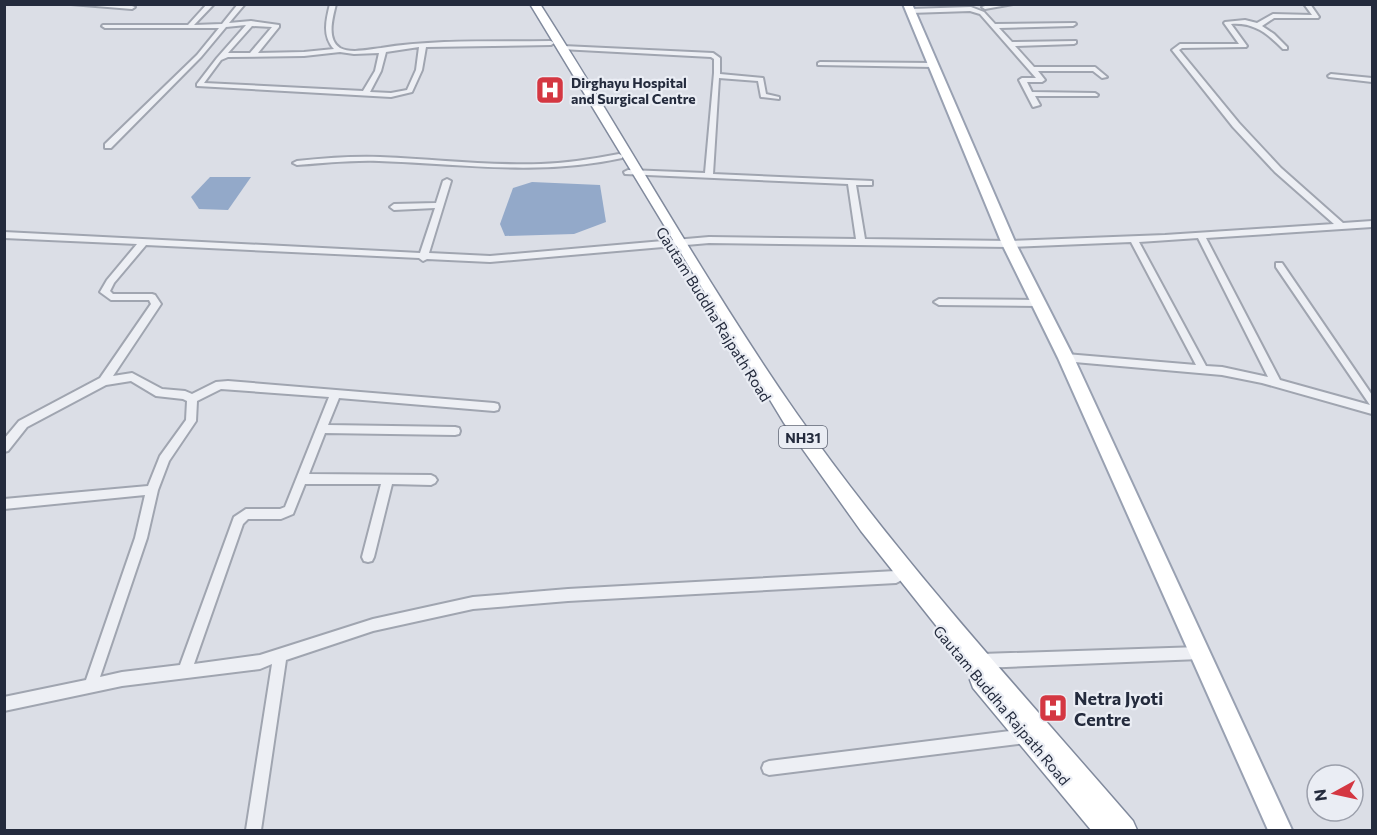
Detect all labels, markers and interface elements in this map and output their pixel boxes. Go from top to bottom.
hospital icon: Dirghayu Hospital and Surgical Centre [534,74,566,106]
place label: Dirghayu Hospital and Surgical Centre [571,74,696,107]
street label: Gautam Buddha Rajpath Road [653,223,775,405]
road number: NH31 [779,426,827,448]
street label: Gautam Buddha Rajpath Road [930,621,1074,789]
place label: Netra Jyoti Centre [1074,687,1163,730]
hospital icon: Netra Jyoti Centre [1037,692,1069,724]
north arrow [1305,763,1365,823]
text: N [1309,788,1330,802]

